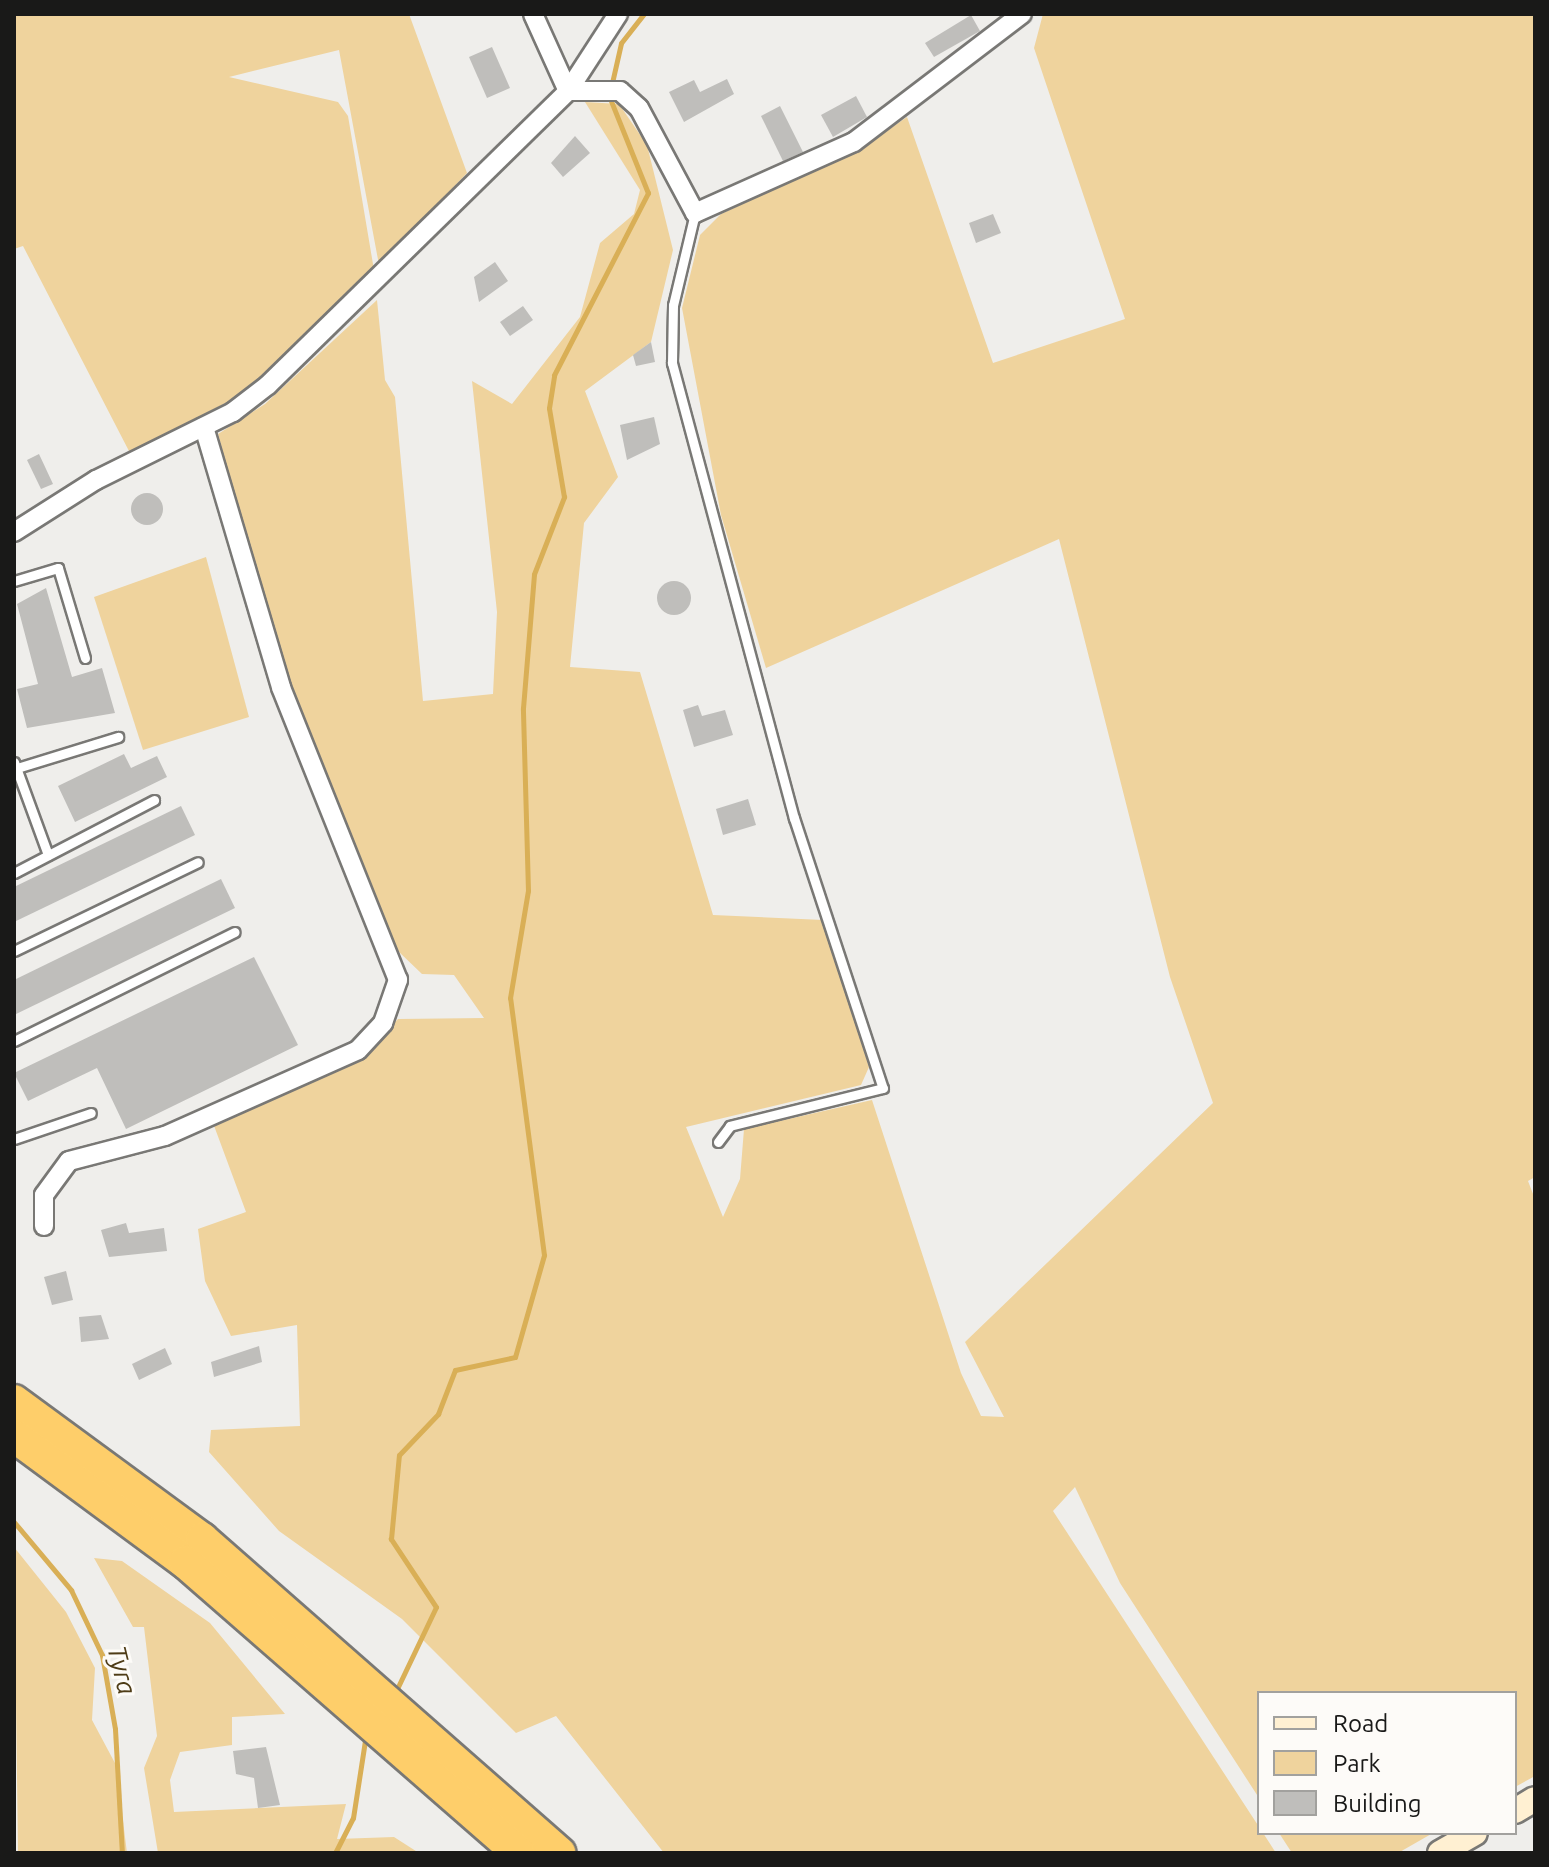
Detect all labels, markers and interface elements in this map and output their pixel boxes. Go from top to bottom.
water label: Tyra [101,1642,143,1698]
legend [1257,1691,1517,1835]
text: Road [1333,1710,1388,1737]
text: Park [1333,1750,1381,1777]
text: Building [1333,1790,1421,1817]

